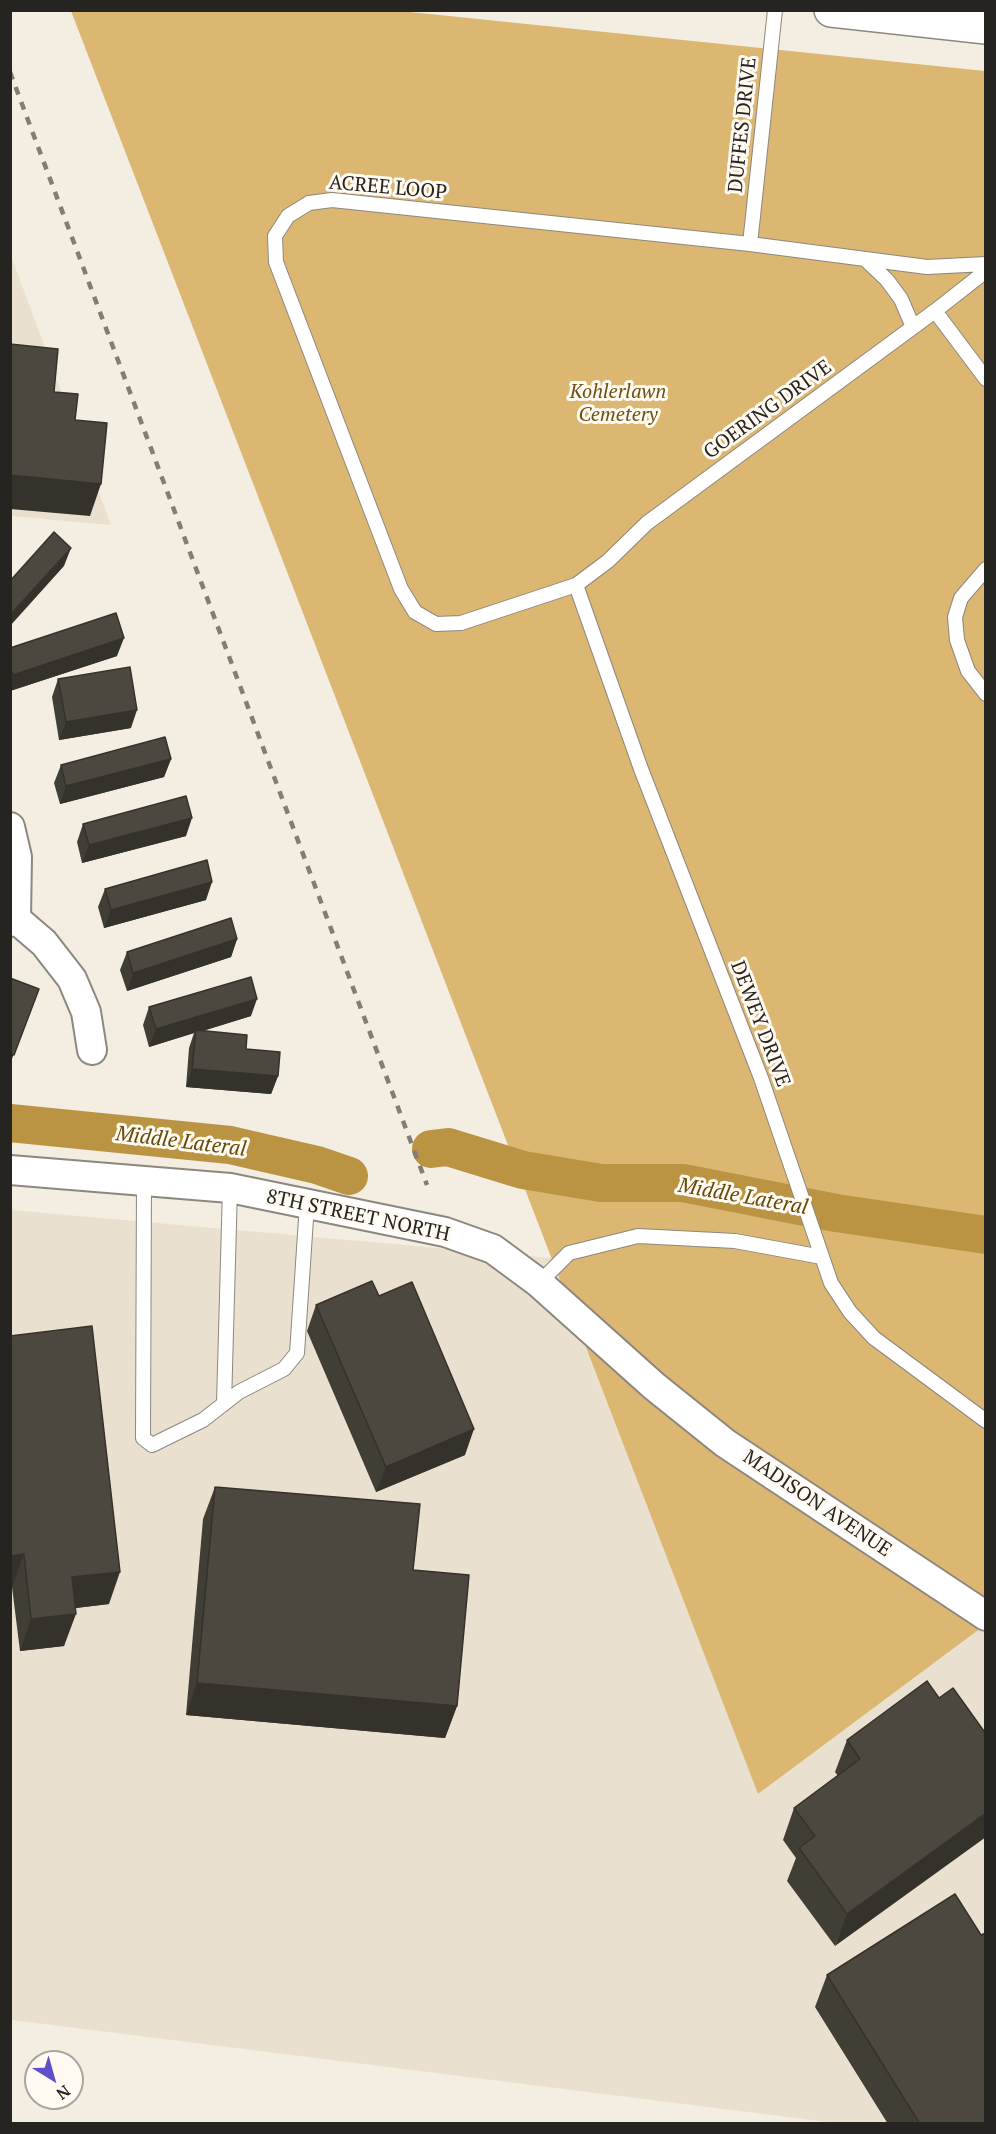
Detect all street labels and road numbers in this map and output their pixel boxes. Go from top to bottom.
street label: DUFFES DRIVE [724,56,762,194]
street label: ACREE LOOP [328,171,448,205]
street label: GOERING DRIVE [699,355,837,465]
street label: DEWEY DRIVE [725,958,795,1090]
street label: 8TH STREET NORTH [264,1185,452,1247]
street label: MADISON AVENUE [738,1445,896,1563]

